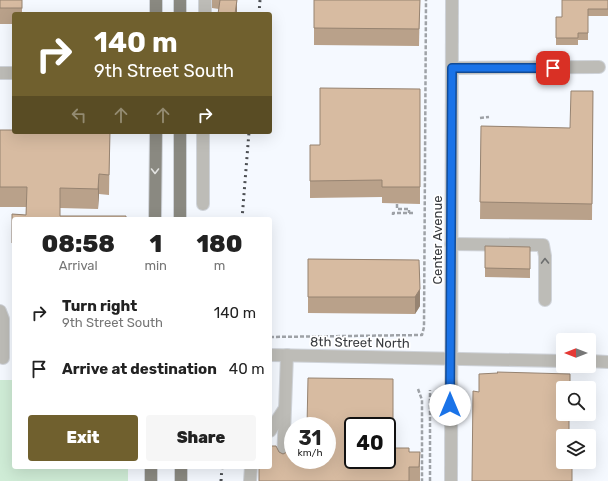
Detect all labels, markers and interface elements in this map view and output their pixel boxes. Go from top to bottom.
text: 140 m [94,26,178,59]
icon: right [28,28,80,80]
pin [536,51,570,85]
icon: arrive [542,57,564,79]
text: 9th Street South [94,60,234,82]
icon: left [68,104,90,126]
icon: ahead [110,104,132,126]
icon: ahead [152,104,174,126]
icon: right [194,104,216,126]
one-way arrow [151,168,159,174]
street label: Center Avenue [430,195,445,285]
text: 08:58 [41,230,115,258]
text: 1 [149,230,162,258]
text: 180 [196,230,243,258]
text: Arrival [59,258,98,273]
text: min [144,258,167,273]
text: m [214,258,225,273]
one-way arrow [541,258,549,264]
text: Turn right [62,297,137,315]
icon: right [28,302,50,324]
text: 140 m [214,304,256,322]
text: 9th Street South [62,315,163,330]
north arrow [556,333,596,373]
map controls [556,333,596,469]
street label: 8th Street North [310,334,410,351]
icon: arrive [28,358,50,380]
text: Arrive at destination [62,360,217,378]
text: 40 m [229,360,265,378]
button: search [556,381,596,421]
position arrow [429,384,471,426]
button: Exit [28,415,138,461]
button: Share [146,415,256,461]
speed limit sign: 40 [344,417,396,469]
text: 31 [299,426,321,450]
button: layers [556,429,596,469]
text: km/h [298,447,322,459]

